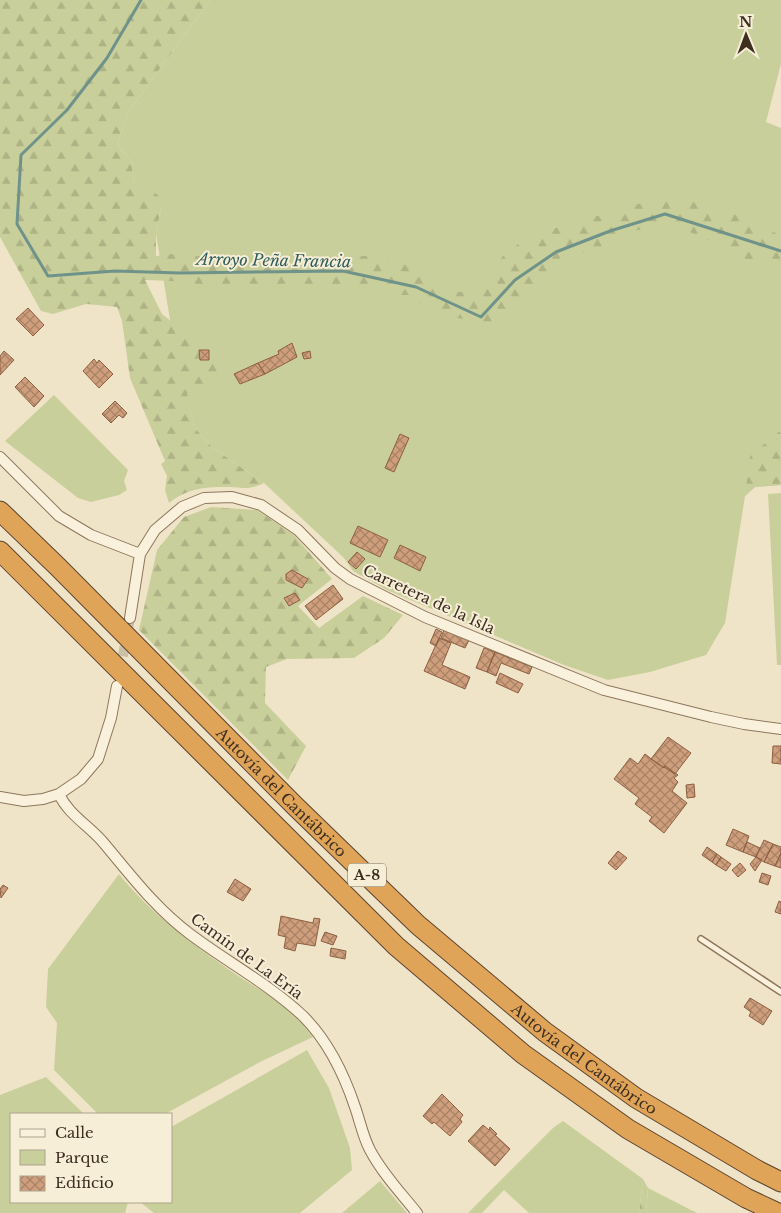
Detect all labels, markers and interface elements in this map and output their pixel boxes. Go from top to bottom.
north arrow [721,10,771,60]
text: N [739,13,753,31]
water label: Arroyo Peña Francia [195,249,351,271]
street label: Carretera de la Isla [360,560,499,638]
street label: Autovía del Cantábrico [212,722,351,861]
road number: A-8 [348,864,386,886]
street label: Camín de La Ería [187,909,307,1003]
street label: Autovía del Cantábrico [507,998,661,1118]
legend [10,1113,172,1203]
text: Calle [55,1123,94,1142]
text: Parque [55,1148,109,1167]
text: Edificio [55,1173,114,1192]

